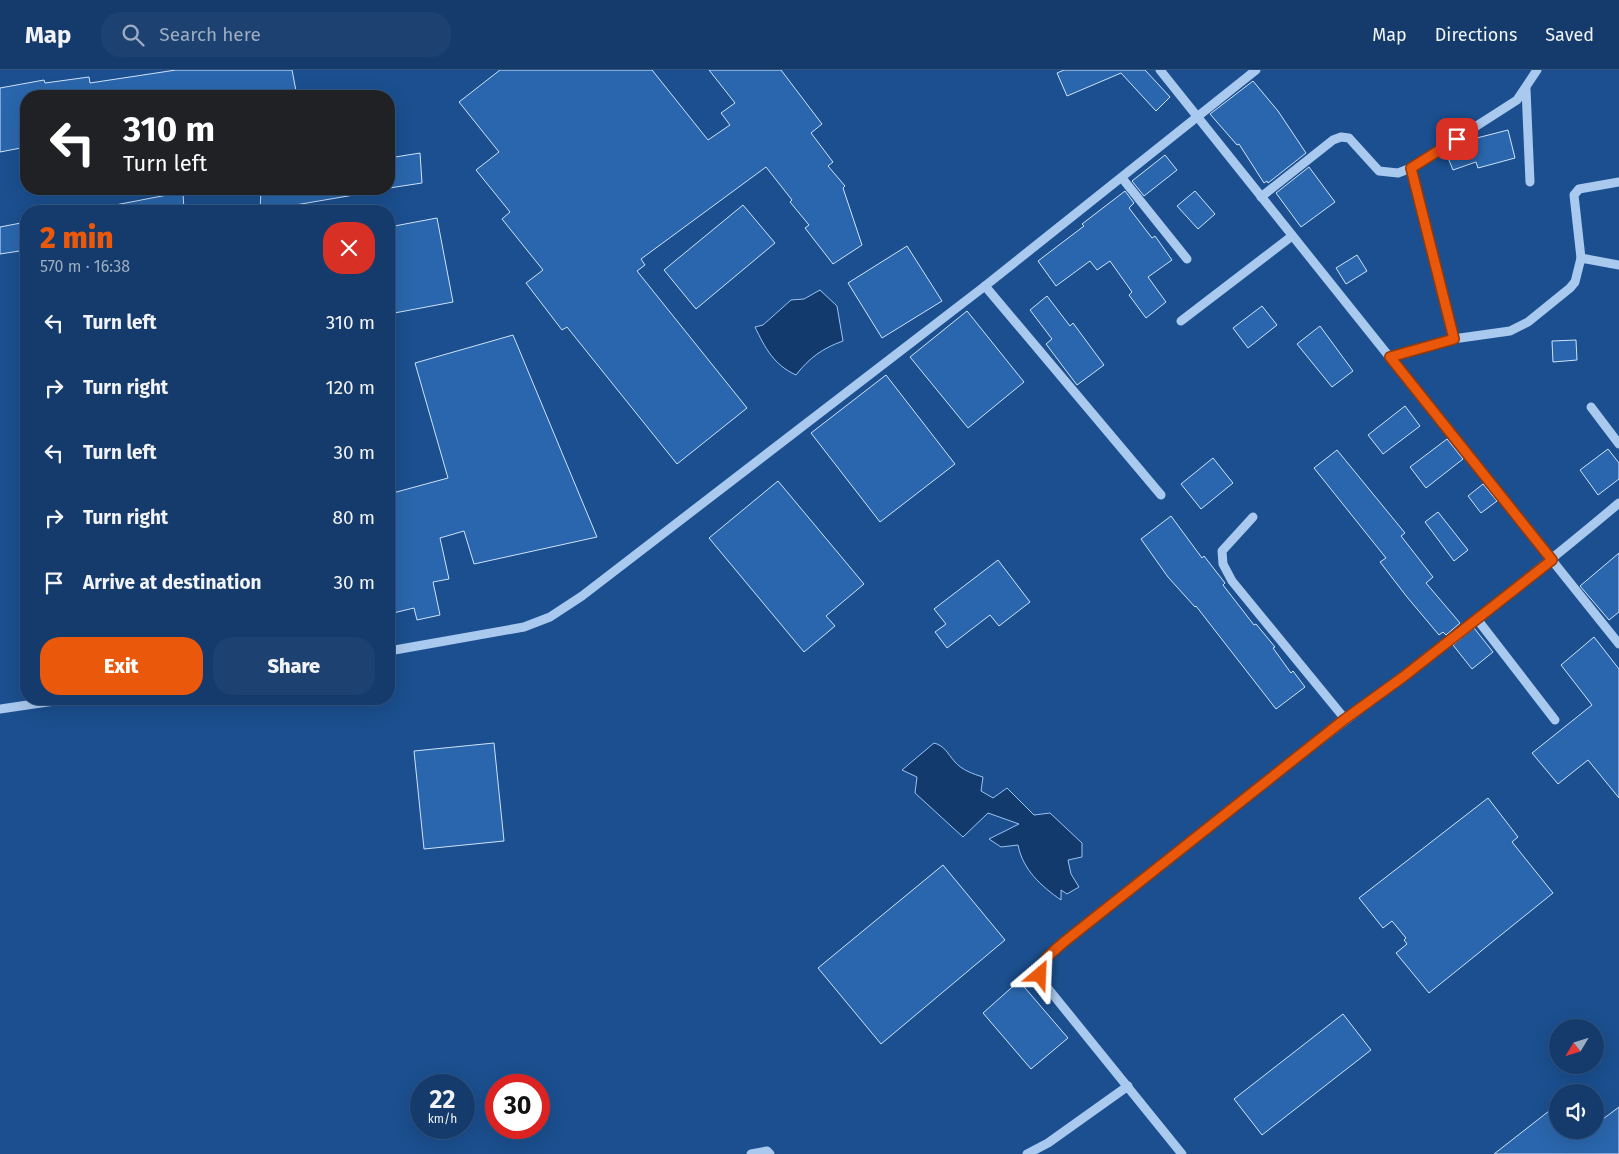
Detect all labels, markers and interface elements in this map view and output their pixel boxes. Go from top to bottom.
search box [101,12,451,57]
text: Map [25,21,71,49]
icon: search [119,21,147,49]
text: Search here [159,23,261,46]
text: Map [1372,24,1407,46]
text: Directions [1435,24,1517,46]
text: Saved [1545,24,1594,46]
text: 310 m [123,108,215,150]
icon: left [40,110,105,175]
pin [1436,118,1478,160]
icon: arrive [1443,125,1471,153]
text: Turn left [123,150,207,177]
text: 2 min [40,220,113,256]
button: close [323,222,375,274]
text: 570 m · 16:38 [40,257,130,276]
icon: left [40,309,68,337]
text: Turn left [83,311,157,334]
text: 310 m [326,311,375,334]
icon: right [40,374,68,402]
text: Turn right [83,376,168,399]
text: 120 m [325,376,375,399]
icon: left [40,439,68,467]
text: Turn left [83,441,157,464]
text: 30 m [334,441,375,464]
icon: right [40,504,68,532]
text: Turn right [83,506,168,529]
text: 80 m [333,506,375,529]
icon: arrive [40,569,68,597]
text: Arrive at destination [83,571,262,594]
text: 30 m [334,571,375,594]
button: Exit [40,637,203,695]
button: Share [213,637,375,695]
position arrow [1013,948,1065,1000]
north arrow [1549,1019,1604,1074]
map controls [1549,1019,1604,1139]
speed limit sign: 30 [485,1074,550,1139]
button: sound [1549,1084,1604,1139]
text: 22 [430,1085,455,1115]
text: km/h [428,1112,457,1126]

